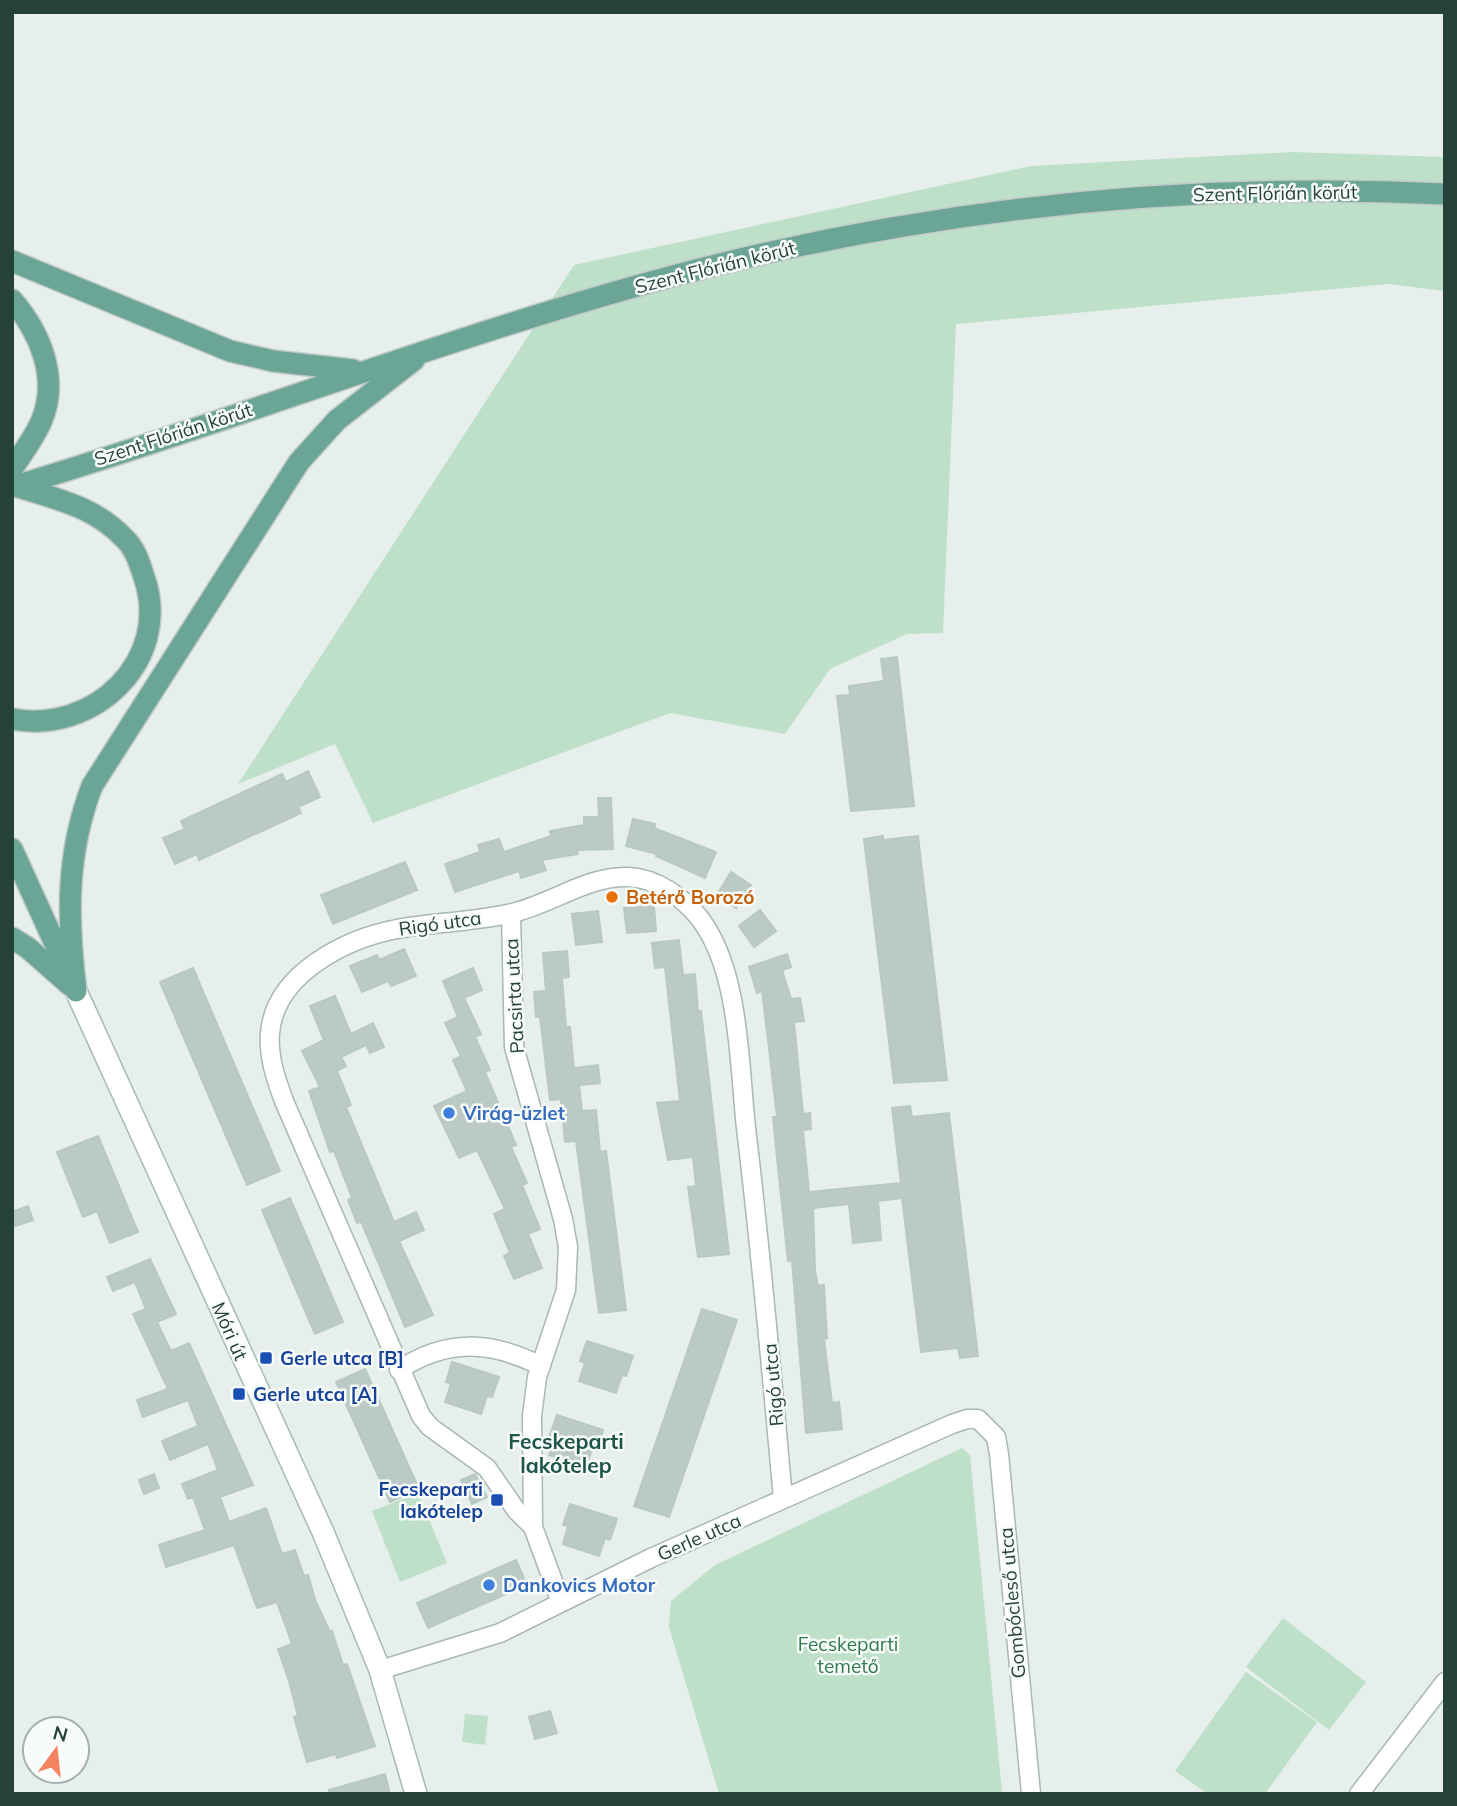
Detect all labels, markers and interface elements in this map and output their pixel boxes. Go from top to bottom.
street label: Szent Flórián körút [1193,180,1358,206]
street label: Szent Flórián körút [632,235,798,299]
street label: Szent Flórián körút [91,397,255,471]
place label: Betérő Borozó [626,885,755,909]
marker: Betérő Borozó [604,889,620,905]
street label: Rigó utca [397,905,483,941]
street label: Pacsirta utca [499,938,529,1054]
place label: Virág-üzlet [462,1101,565,1125]
marker: Virág-üzlet [441,1105,457,1121]
street label: Móri út [207,1298,254,1364]
street label: Rigó utca [757,1343,789,1427]
place label: Gerle utca [B] [280,1346,404,1370]
marker: Gerle utca [B] [258,1350,274,1366]
place label: Gerle utca [A] [253,1382,378,1406]
marker: Gerle utca [A] [231,1386,247,1402]
district label: Fecskeparti lakótelep [508,1428,624,1478]
place label: Fecskeparti lakótelep [379,1477,483,1523]
marker: Fecskeparti lakótelep [489,1492,505,1508]
street label: Gerle utca [653,1508,745,1566]
street label: Gombócleső utca [993,1527,1031,1679]
place label: Dankovics Motor [503,1573,656,1597]
marker: Dankovics Motor [481,1577,497,1593]
park label: Fecskeparti temető [798,1632,898,1678]
north arrow [21,1715,91,1785]
text: N [50,1720,70,1747]

